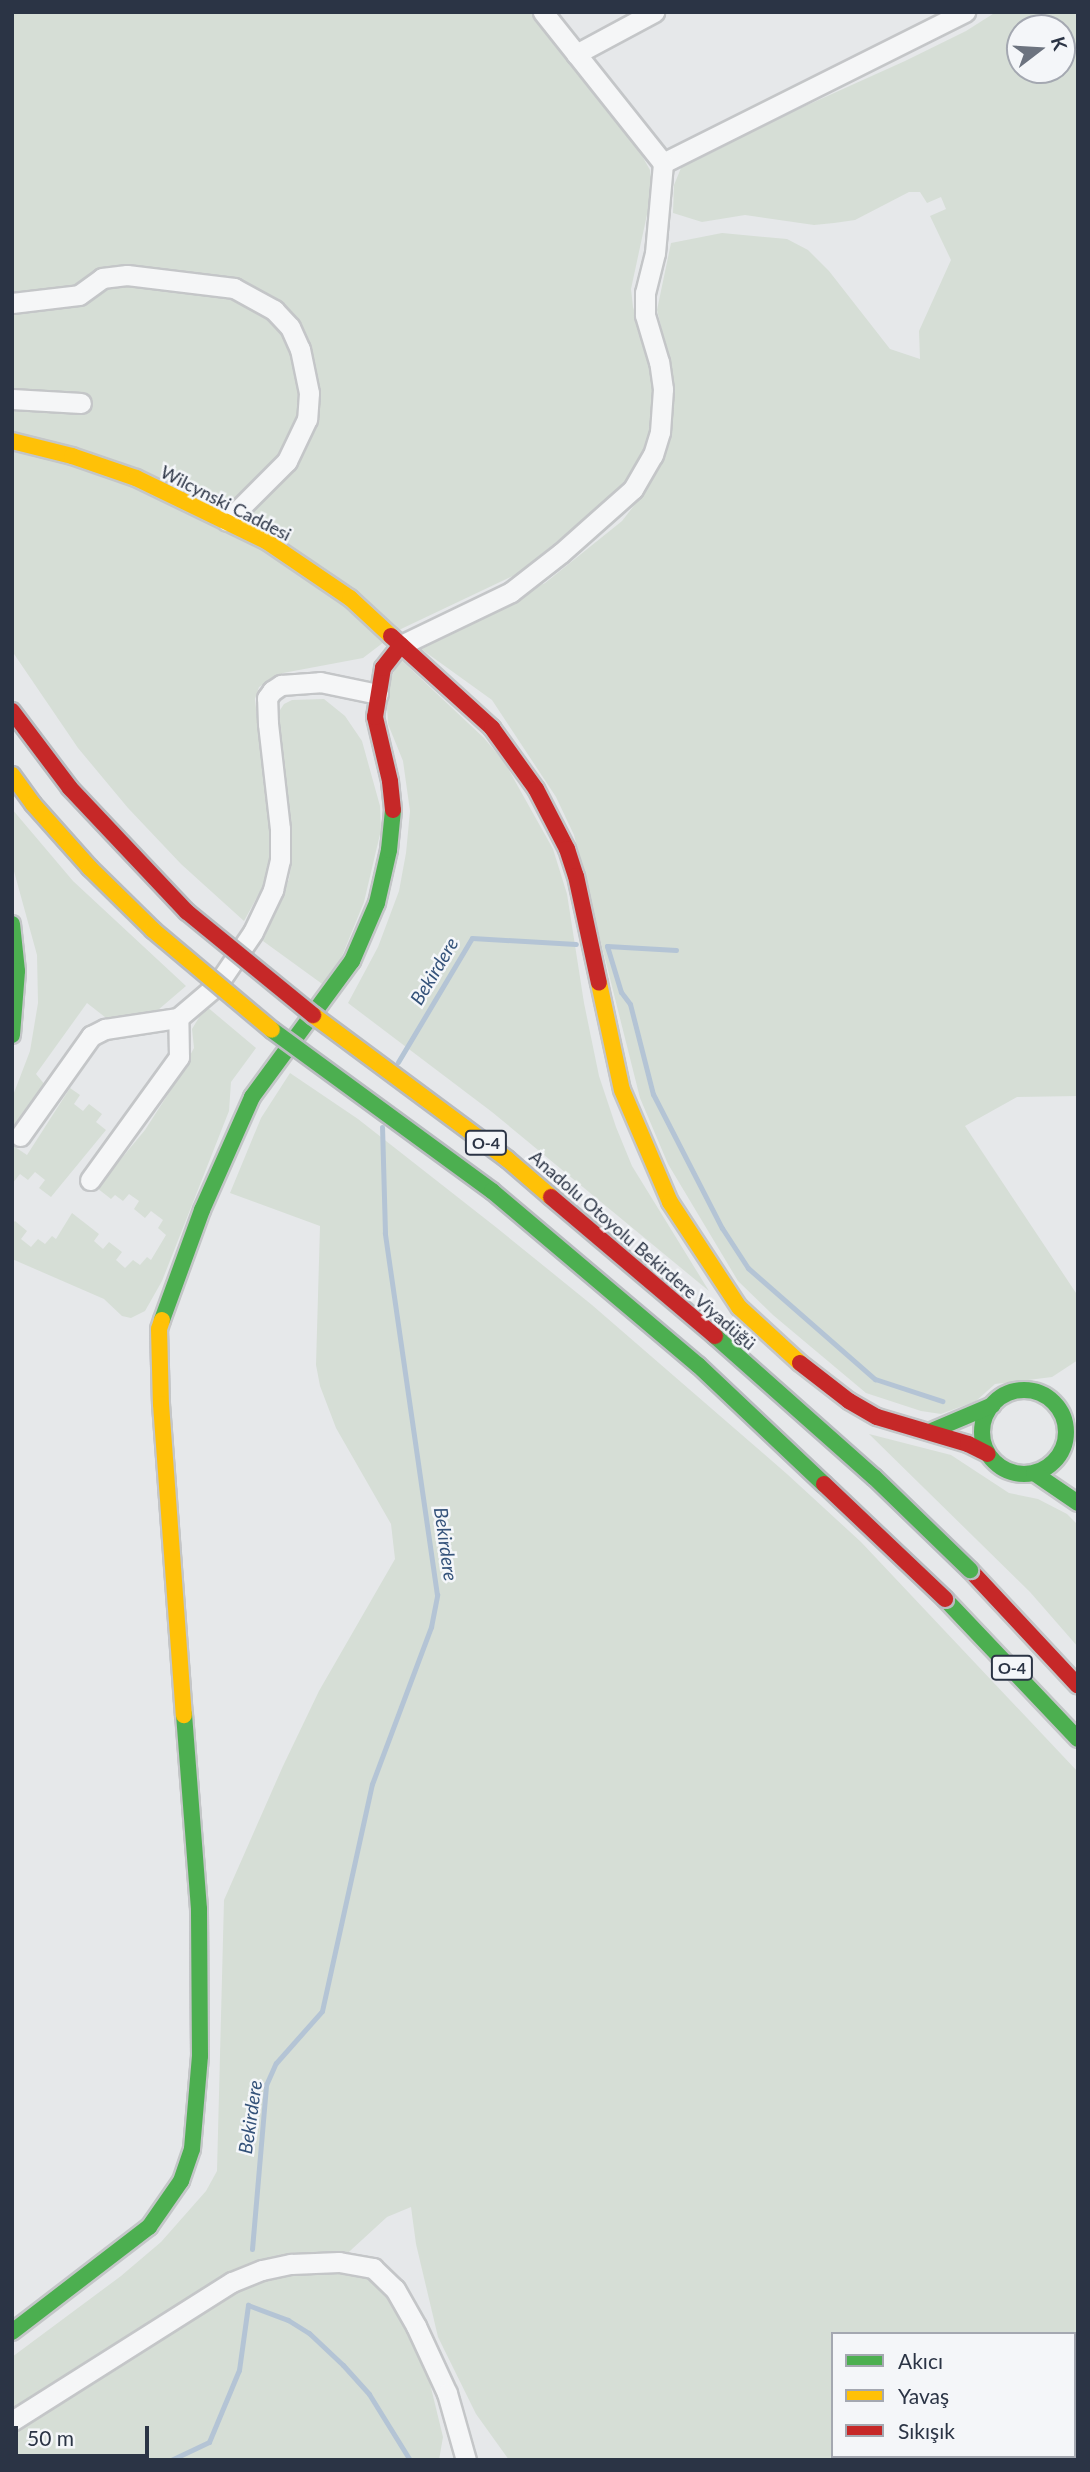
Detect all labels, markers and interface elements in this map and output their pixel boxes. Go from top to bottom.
north arrow [1006,14,1076,84]
text: K [1047,34,1073,53]
street label: Wilcynski Caddesi [157,461,295,545]
water label: Bekirdere [405,933,463,1009]
road number: O-4 [463,1130,509,1156]
street label: Anadolu Otoyolu Bekirdere Viyadüğü [525,1145,761,1355]
water label: Bekirdere [430,1506,462,1582]
road number: O-4 [989,1656,1035,1680]
water label: Bekirdere [234,2079,266,2155]
legend [831,2332,1076,2458]
text: Akıcı [898,2348,943,2373]
text: Yavaş [898,2383,949,2408]
scale bar [18,2412,152,2456]
text: Sıkışık [898,2418,955,2443]
text: 50 m [27,2425,74,2450]

